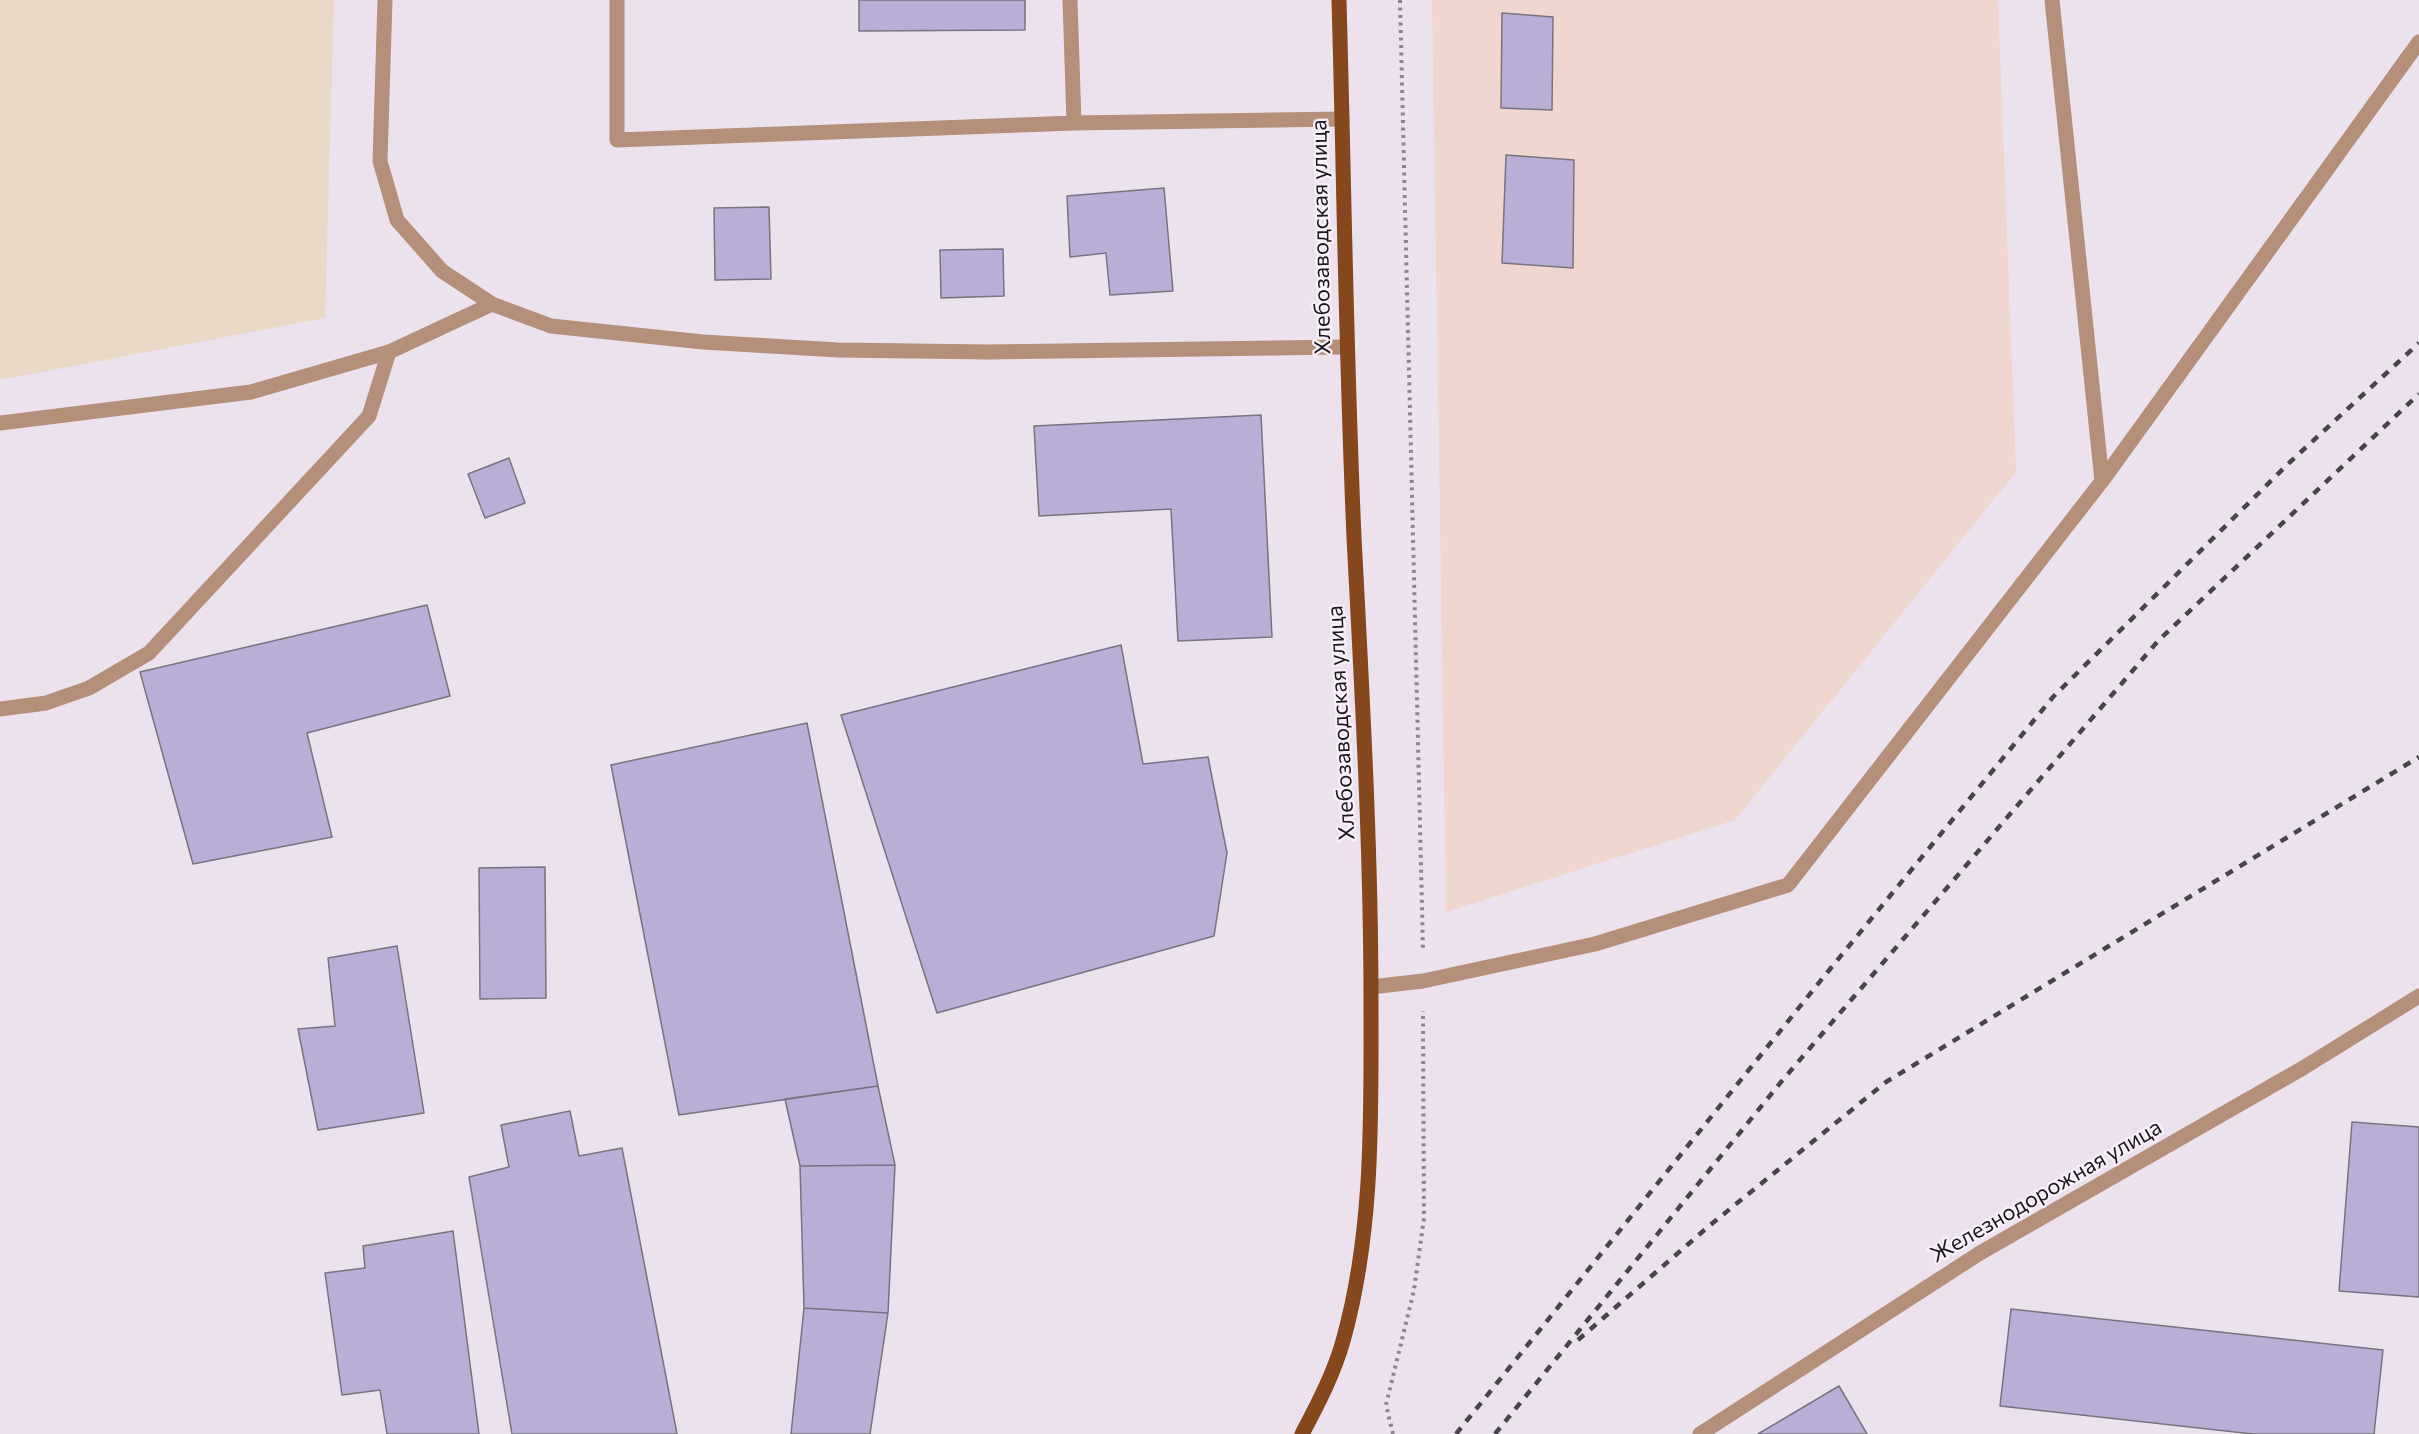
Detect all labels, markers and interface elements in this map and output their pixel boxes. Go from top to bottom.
street label: Хлебозаводская улица [1306,119,1336,355]
street label: Хлебозаводская улица [1322,605,1360,841]
street label: Железнодорожная улица [1926,1114,2166,1268]

